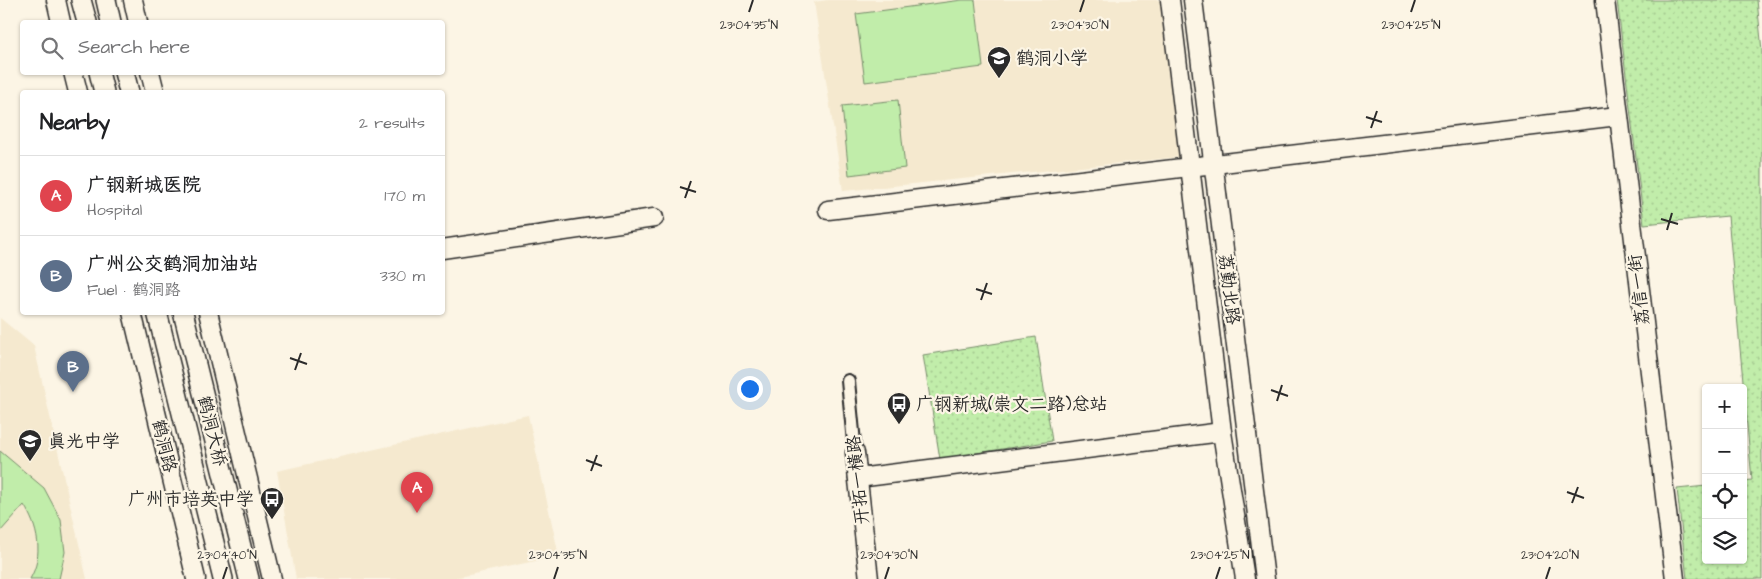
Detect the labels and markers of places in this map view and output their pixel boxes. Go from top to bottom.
school or university icon: 鹤洞小学 [986,45,1012,79]
place label: 鹤洞小学 [1016,46,1088,71]
pin: B [57,351,89,392]
bus stop icon: 广钢新城(崇文二路)总站 [886,391,912,425]
place label: 广钢新城(崇文二路)总站 [916,392,1108,417]
school or university icon: 真光中学 [17,428,43,462]
place label: 真光中学 [48,429,120,454]
pin: A [401,472,433,513]
bus stop icon: 广州市培英中学 [259,486,285,520]
place label: 广州市培英中学 [128,487,254,512]

